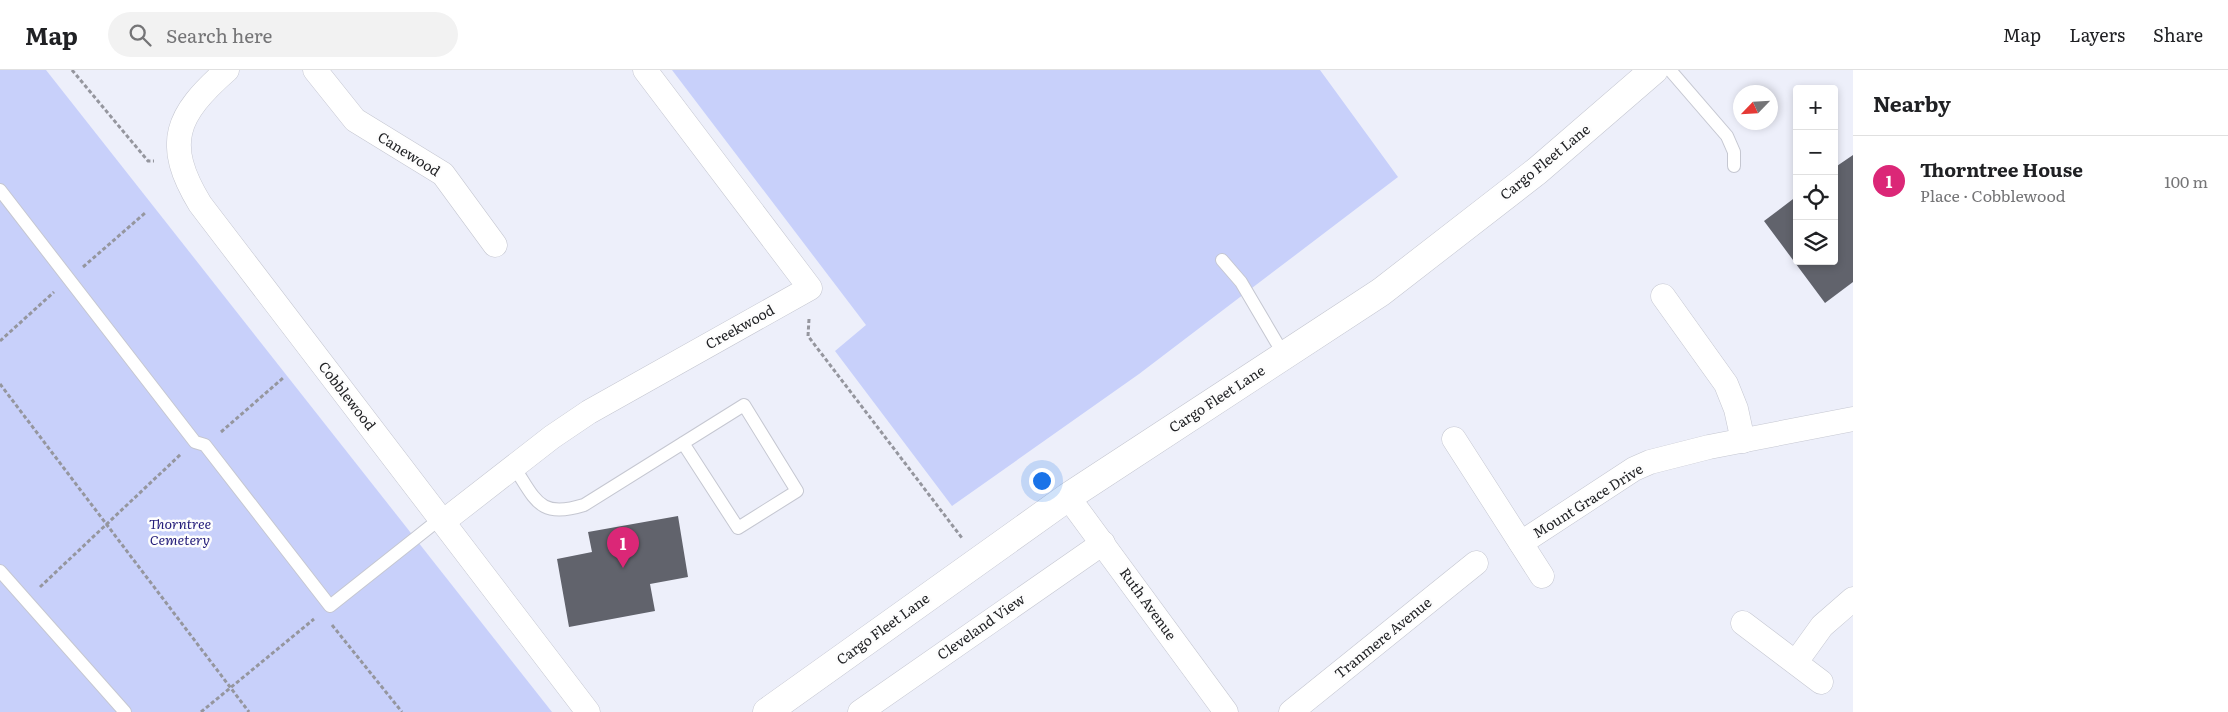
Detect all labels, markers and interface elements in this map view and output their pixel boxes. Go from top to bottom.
search box [108,12,458,57]
text: Map [25,17,78,52]
icon: search [126,21,154,49]
text: Search here [166,21,272,49]
text: Map [2003,21,2041,48]
text: Layers [2069,21,2125,48]
text: Share [2153,21,2203,48]
north arrow [1733,85,1778,130]
map controls [1793,85,1838,265]
button: + [1793,85,1838,130]
text: Nearby [1873,87,1951,118]
street label: Cargo Fleet Lane [1495,119,1594,204]
street label: Canewood [374,126,445,180]
button: − [1793,130,1838,175]
text: Thorntree House [1920,155,2083,183]
text: 1 [1886,169,1892,193]
text: 100 m [2164,169,2208,193]
button: locate [1793,175,1838,220]
text: Place · Cobblewood [1920,183,2066,207]
button: layers [1793,220,1838,265]
street label: Creekwood [702,299,778,353]
street label: Cobblewood [315,357,381,434]
street label: Cargo Fleet Lane [1165,360,1268,437]
street label: Mount Grace Drive [1529,458,1646,542]
your location [1029,468,1055,494]
park label: Thorntree Cemetery [149,513,211,549]
pin: 1 [607,527,639,568]
street label: Ruth Avenue [1116,563,1182,644]
street label: Cargo Fleet Lane [832,588,933,669]
street label: Cleveland View [933,588,1028,664]
street label: Tranmere Avenue [1330,592,1435,683]

